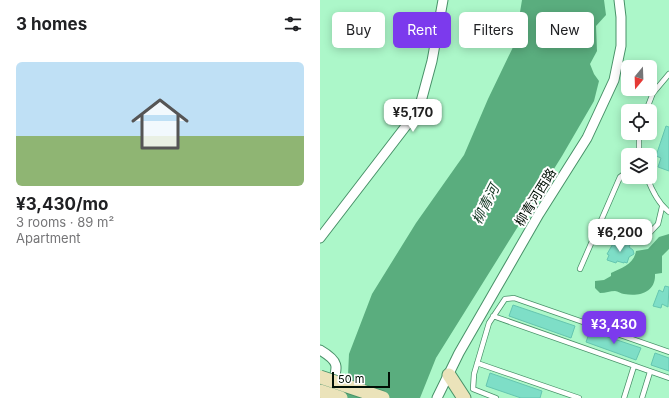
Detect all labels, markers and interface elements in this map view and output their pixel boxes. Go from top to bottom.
chip: Buy [332,12,385,48]
chip: Rent [393,12,451,48]
chip: Filters [459,12,528,48]
chip: New [536,12,594,48]
icon: filters [282,13,304,35]
text: 3 homes [16,14,87,34]
north arrow [621,60,657,96]
map controls [621,60,657,184]
icon: home [124,88,196,160]
pin: ¥5,170 [380,99,446,133]
text: ¥5,170 [393,104,433,120]
button: locate [621,104,657,140]
button: layers [621,148,657,184]
street label: 柳青河西路 [511,165,559,229]
water label: 柳青河 [468,179,503,227]
text: ¥3,430/mo [16,194,108,214]
text: 3 rooms · 89 m² [16,214,114,230]
pin: ¥6,200 [587,219,653,253]
text: ¥6,200 [597,224,643,240]
text: Apartment [16,230,81,246]
pin: ¥3,430 [581,311,647,345]
text: ¥3,430 [591,316,637,332]
scale bar [332,370,390,389]
text: 50 m [338,372,364,386]

